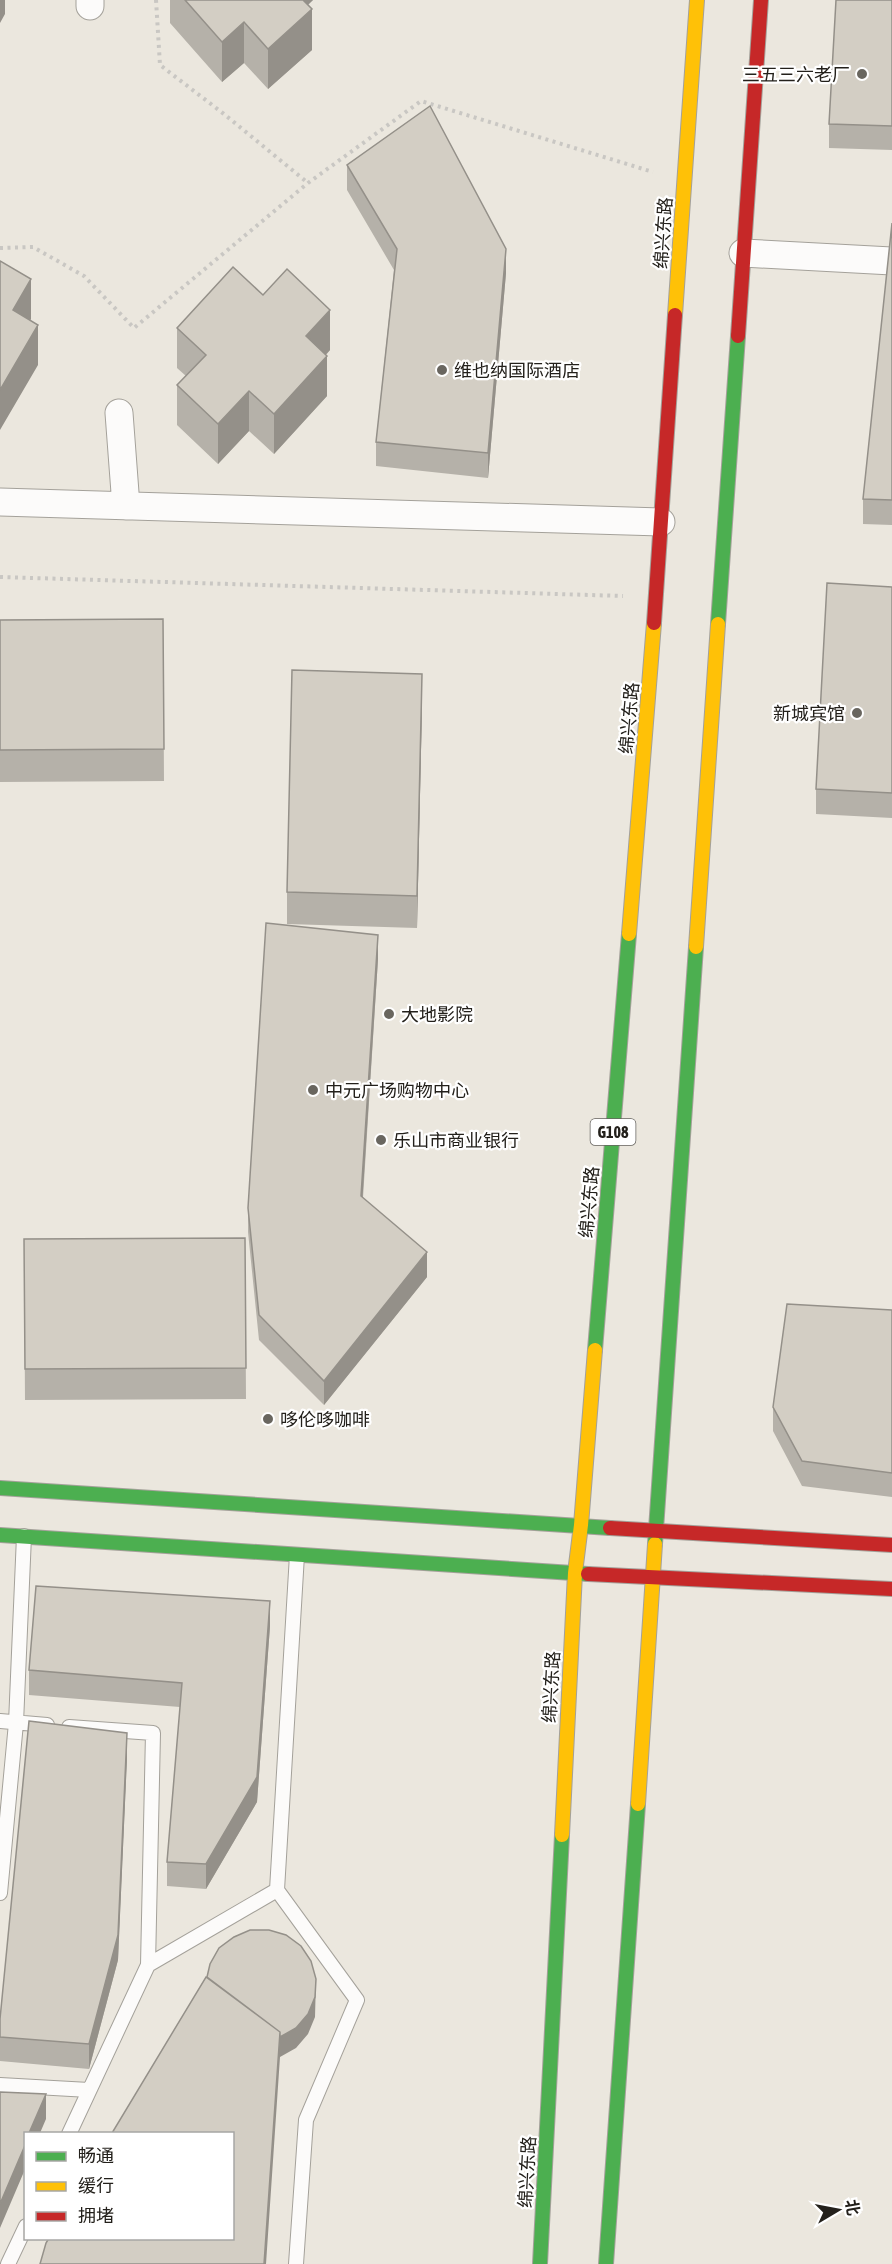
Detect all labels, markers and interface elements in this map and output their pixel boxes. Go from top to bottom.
place label: 三五三六老厂 [742,64,850,85]
marker: 三五三六老厂 [855,67,869,81]
street label: 绵兴东路 [650,196,676,270]
place label: 维也纳国际酒店 [454,360,580,381]
marker: 维也纳国际酒店 [435,363,449,377]
street label: 绵兴东路 [615,681,643,755]
place label: 新城宾馆 [773,703,845,724]
marker: 新城宾馆 [850,706,864,720]
place label: 大地影院 [401,1004,473,1025]
marker: 大地影院 [382,1007,396,1021]
place label: 中元广场购物中心 [325,1080,469,1101]
marker: 中元广场购物中心 [306,1083,320,1097]
road number: G108 [590,1119,636,1145]
place label: 乐山市商业银行 [393,1130,519,1151]
marker: 乐山市商业银行 [374,1133,388,1147]
street label: 绵兴东路 [575,1165,603,1239]
place label: 哆伦哆咖啡 [280,1409,370,1430]
marker: 哆伦哆咖啡 [261,1412,275,1426]
street label: 绵兴东路 [539,1650,563,1724]
legend [24,2132,234,2240]
street label: 绵兴东路 [515,2135,539,2209]
text: 畅通 [78,2145,114,2166]
text: 缓行 [78,2175,114,2196]
north arrow [808,2180,868,2240]
text: 北 [843,2198,863,2217]
text: 拥堵 [78,2205,114,2226]

